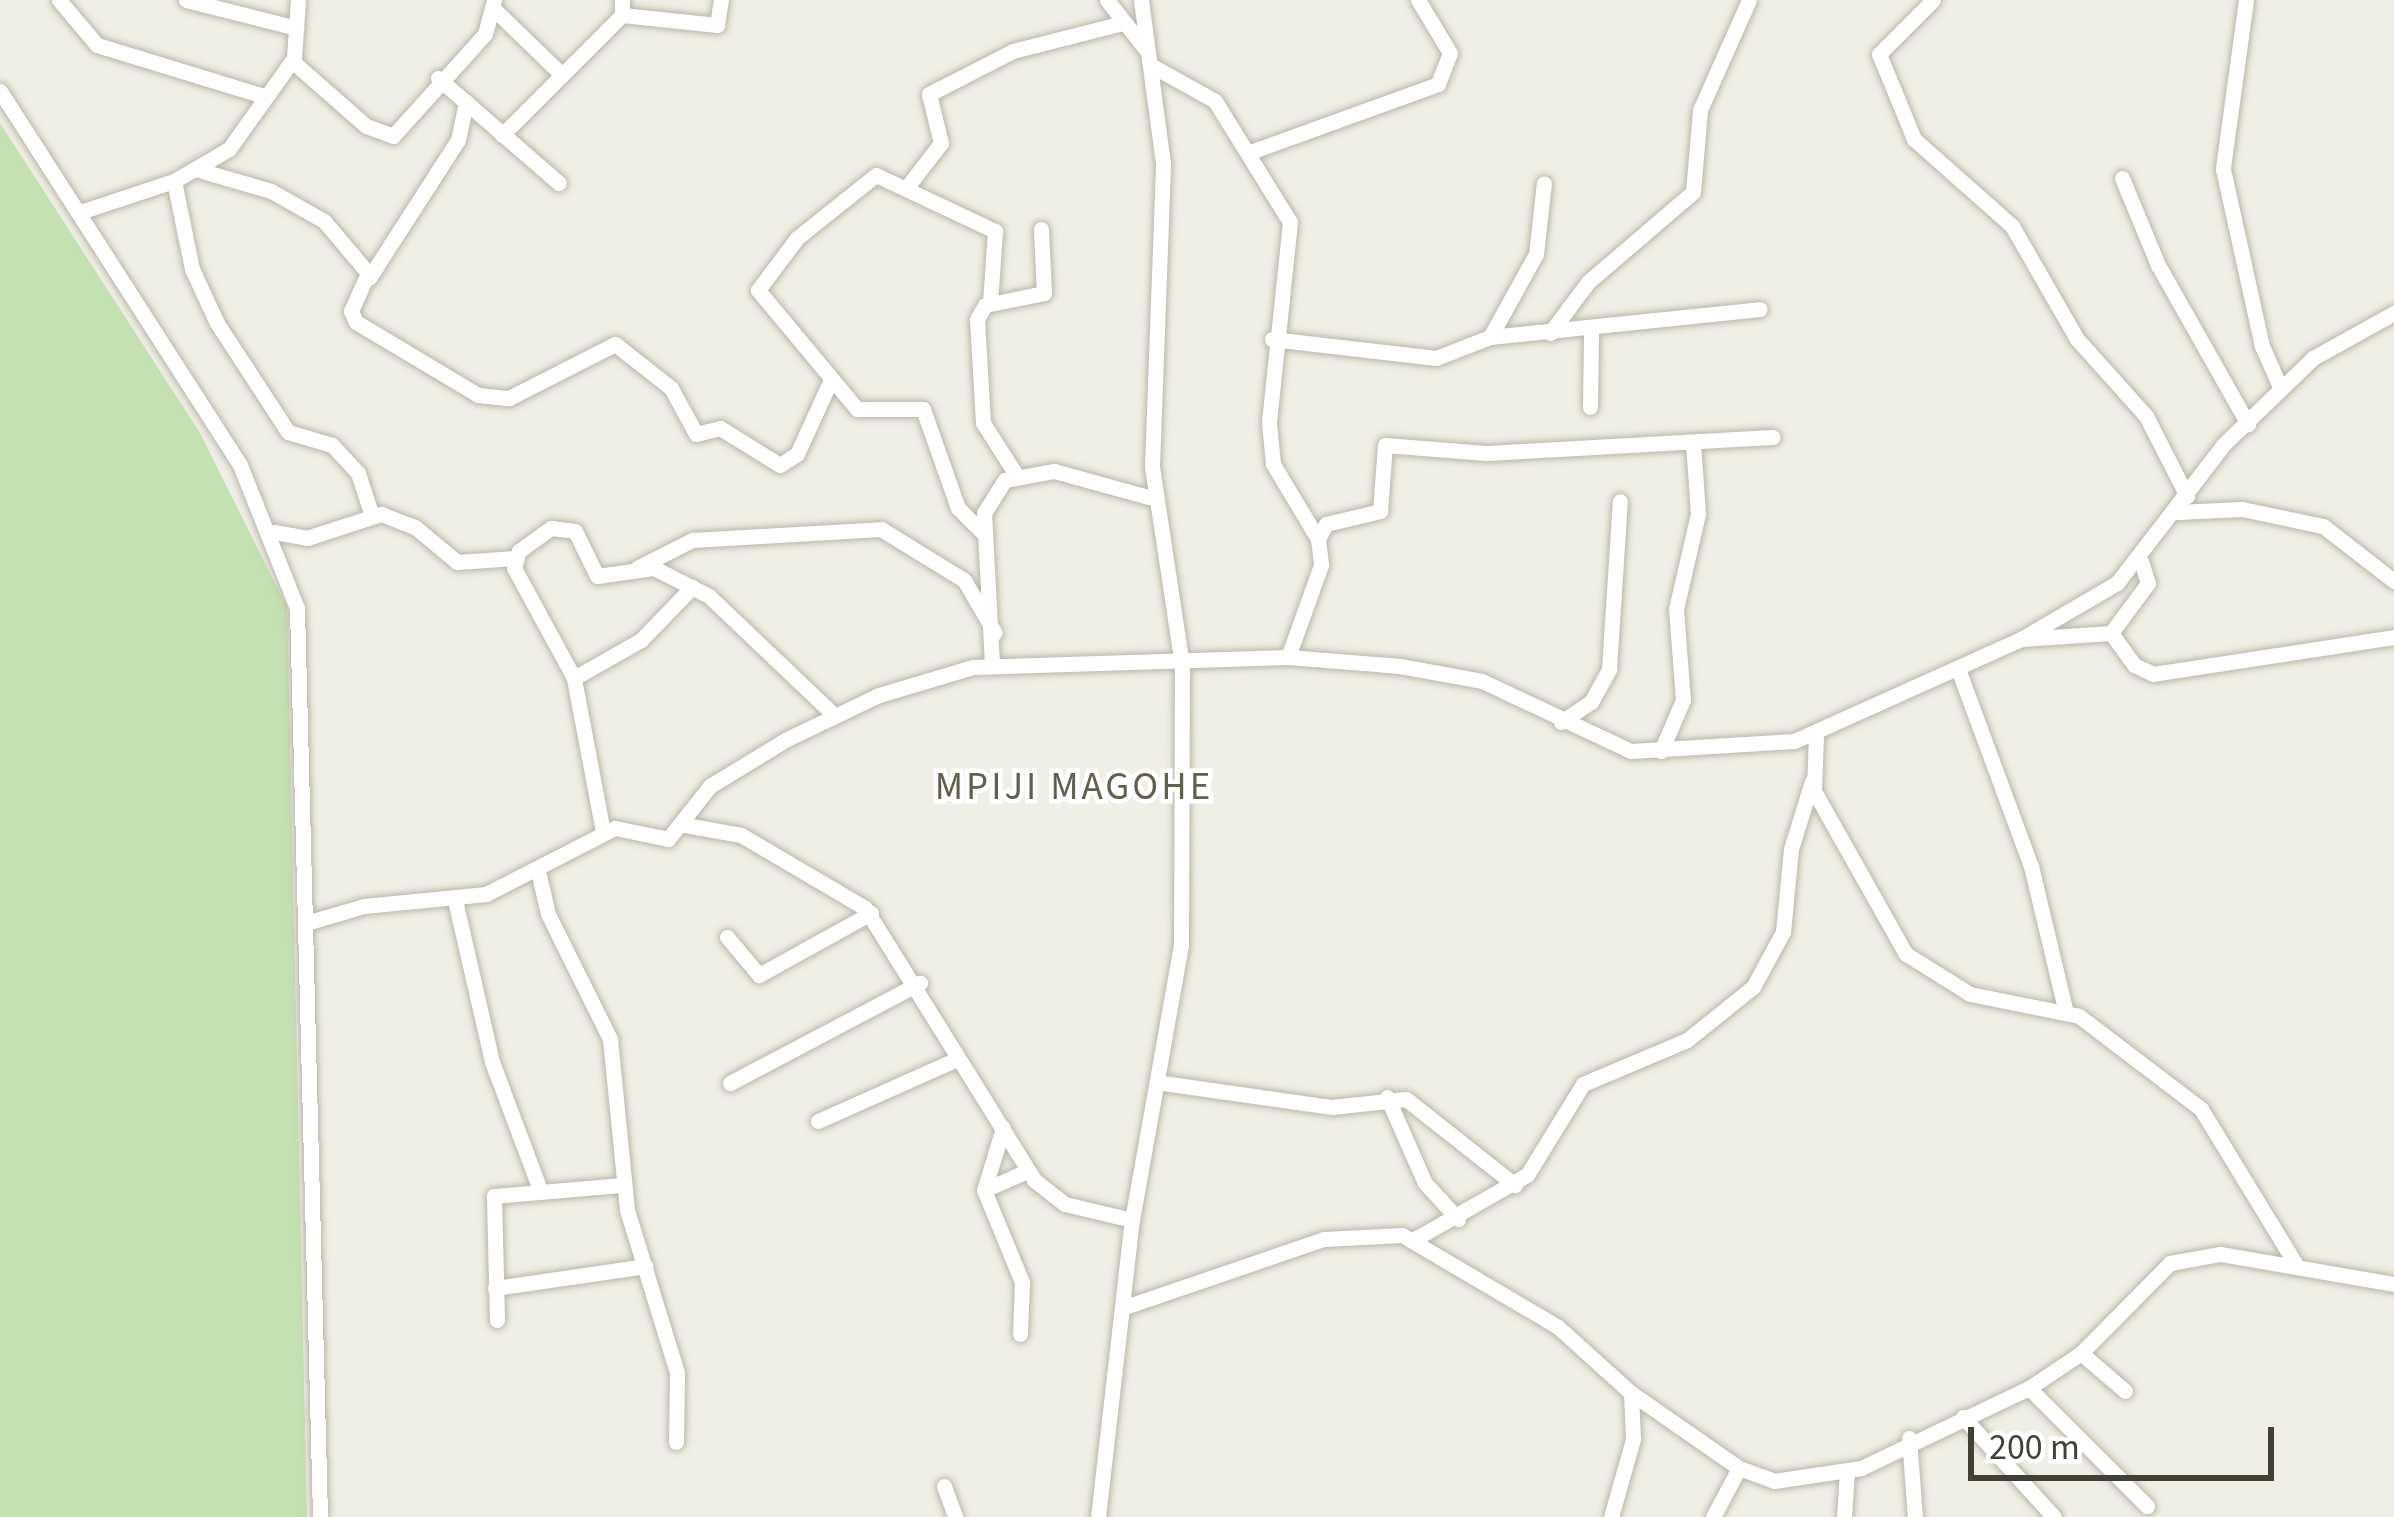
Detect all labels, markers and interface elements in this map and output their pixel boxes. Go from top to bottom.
district label: MPIJI MAGOHE [935,764,1213,810]
scale bar [1974,1403,2280,1477]
text: 200 m [1989,1422,2080,1473]

